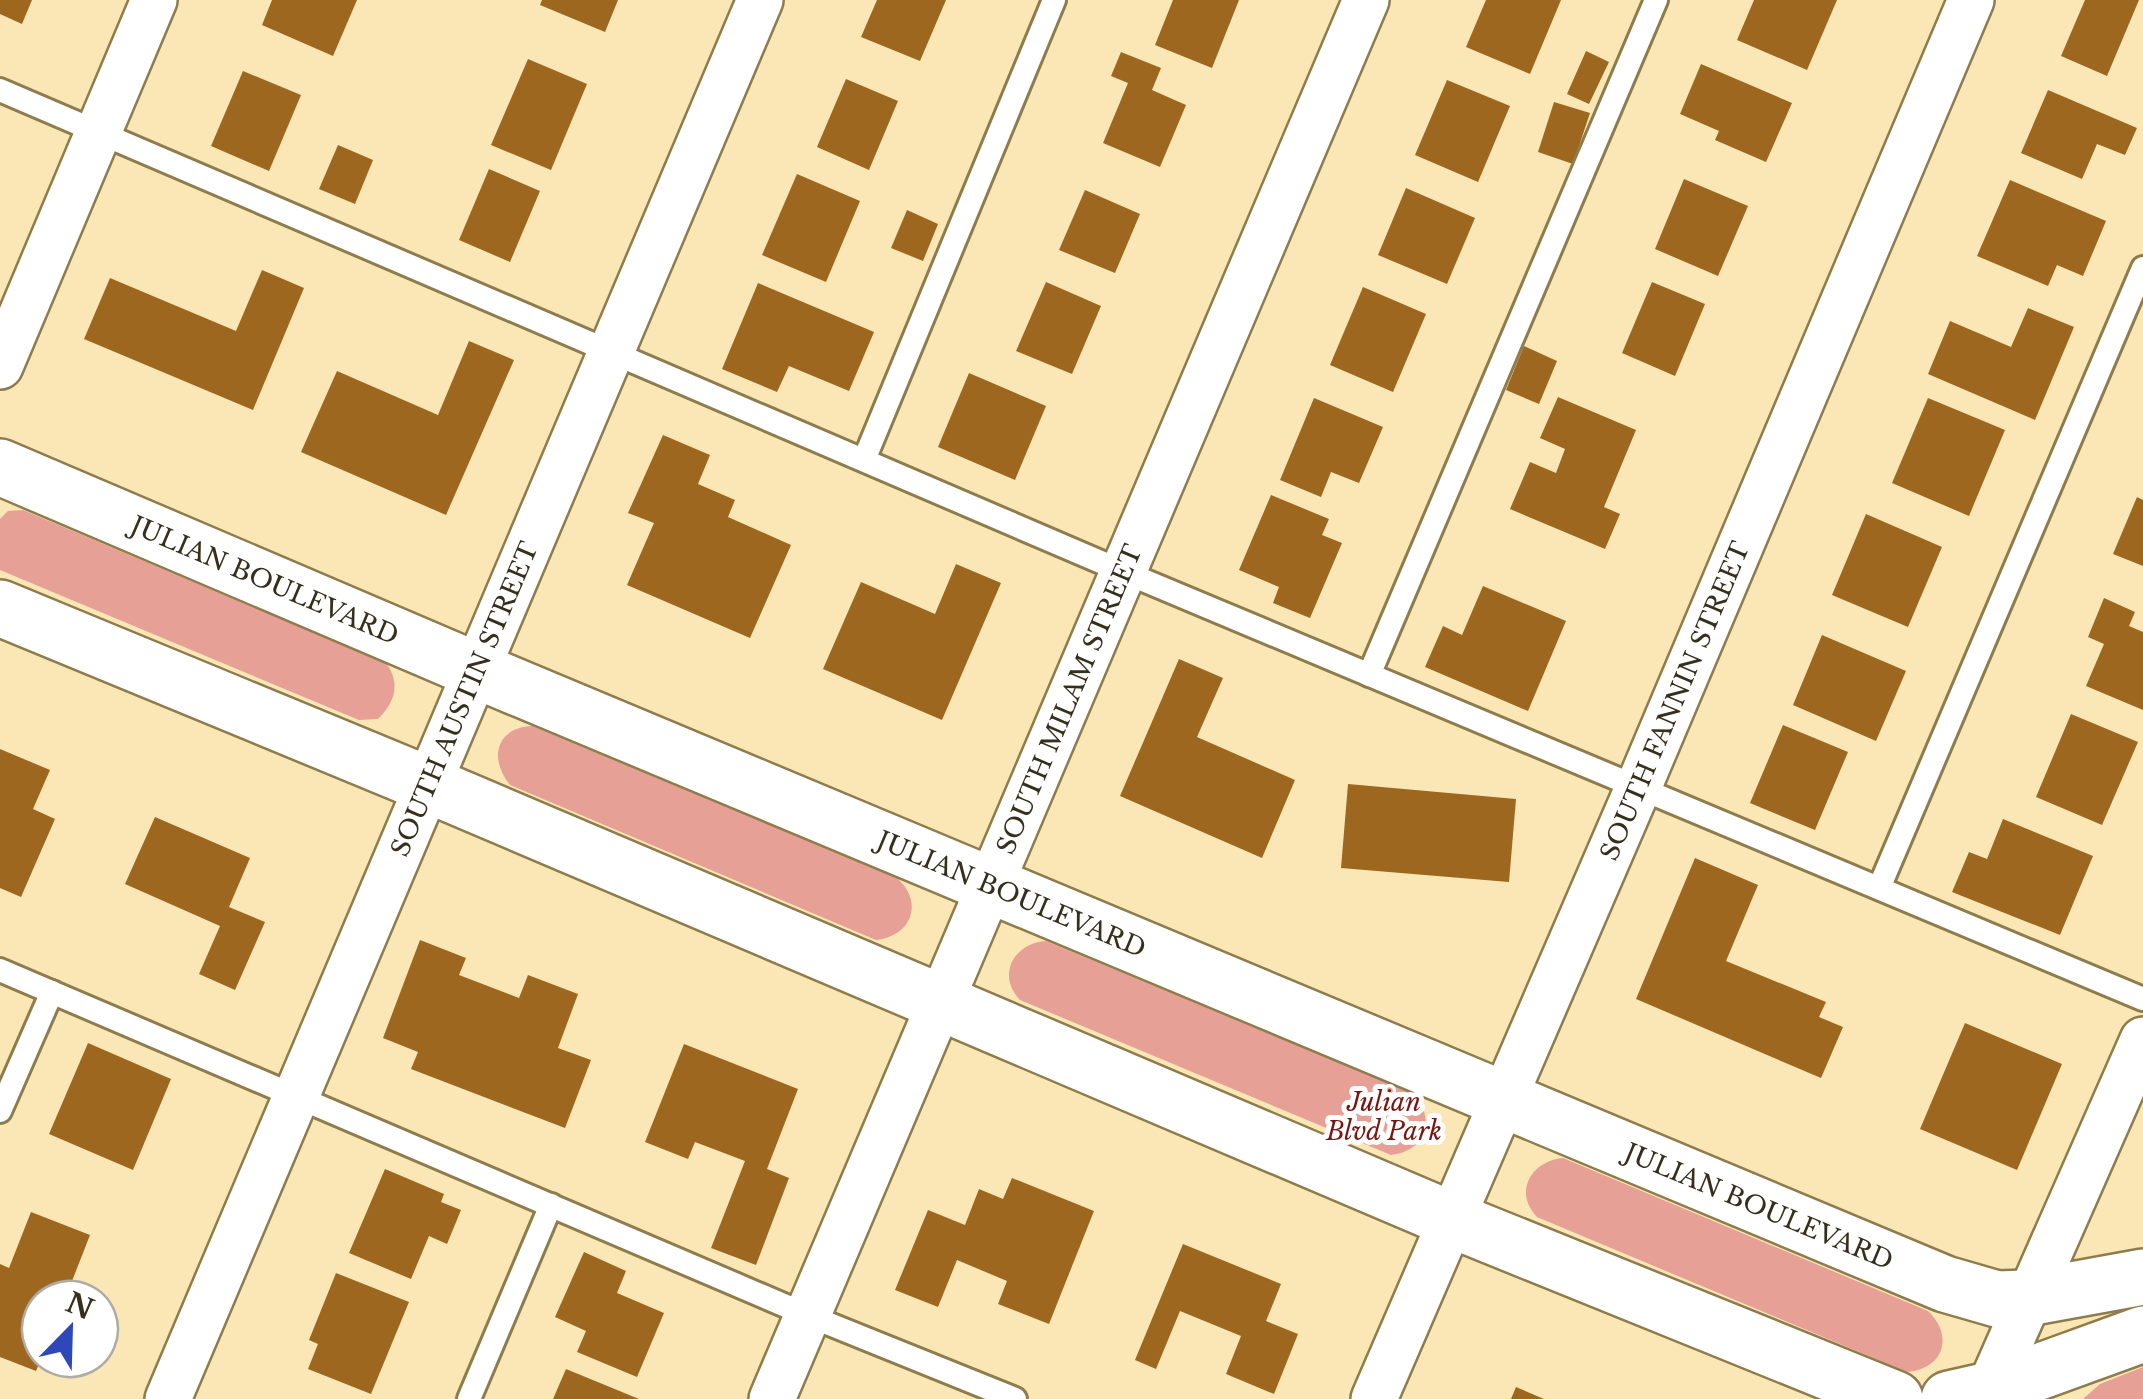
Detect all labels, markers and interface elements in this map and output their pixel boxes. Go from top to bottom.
street label: JULIAN BOULEVARD [123,508,404,651]
street label: SOUTH AUSTIN STREET [384,537,544,861]
street label: SOUTH FANNIN STREET [1593,537,1756,865]
street label: SOUTH MILAM STREET [990,540,1148,859]
street label: JULIAN BOULEVARD [870,823,1151,964]
park label: Julian Blvd Park [1325,1087,1442,1147]
street label: JULIAN BOULEVARD [1617,1135,1898,1276]
north arrow [20,1279,120,1379]
text: N [61,1285,99,1328]

